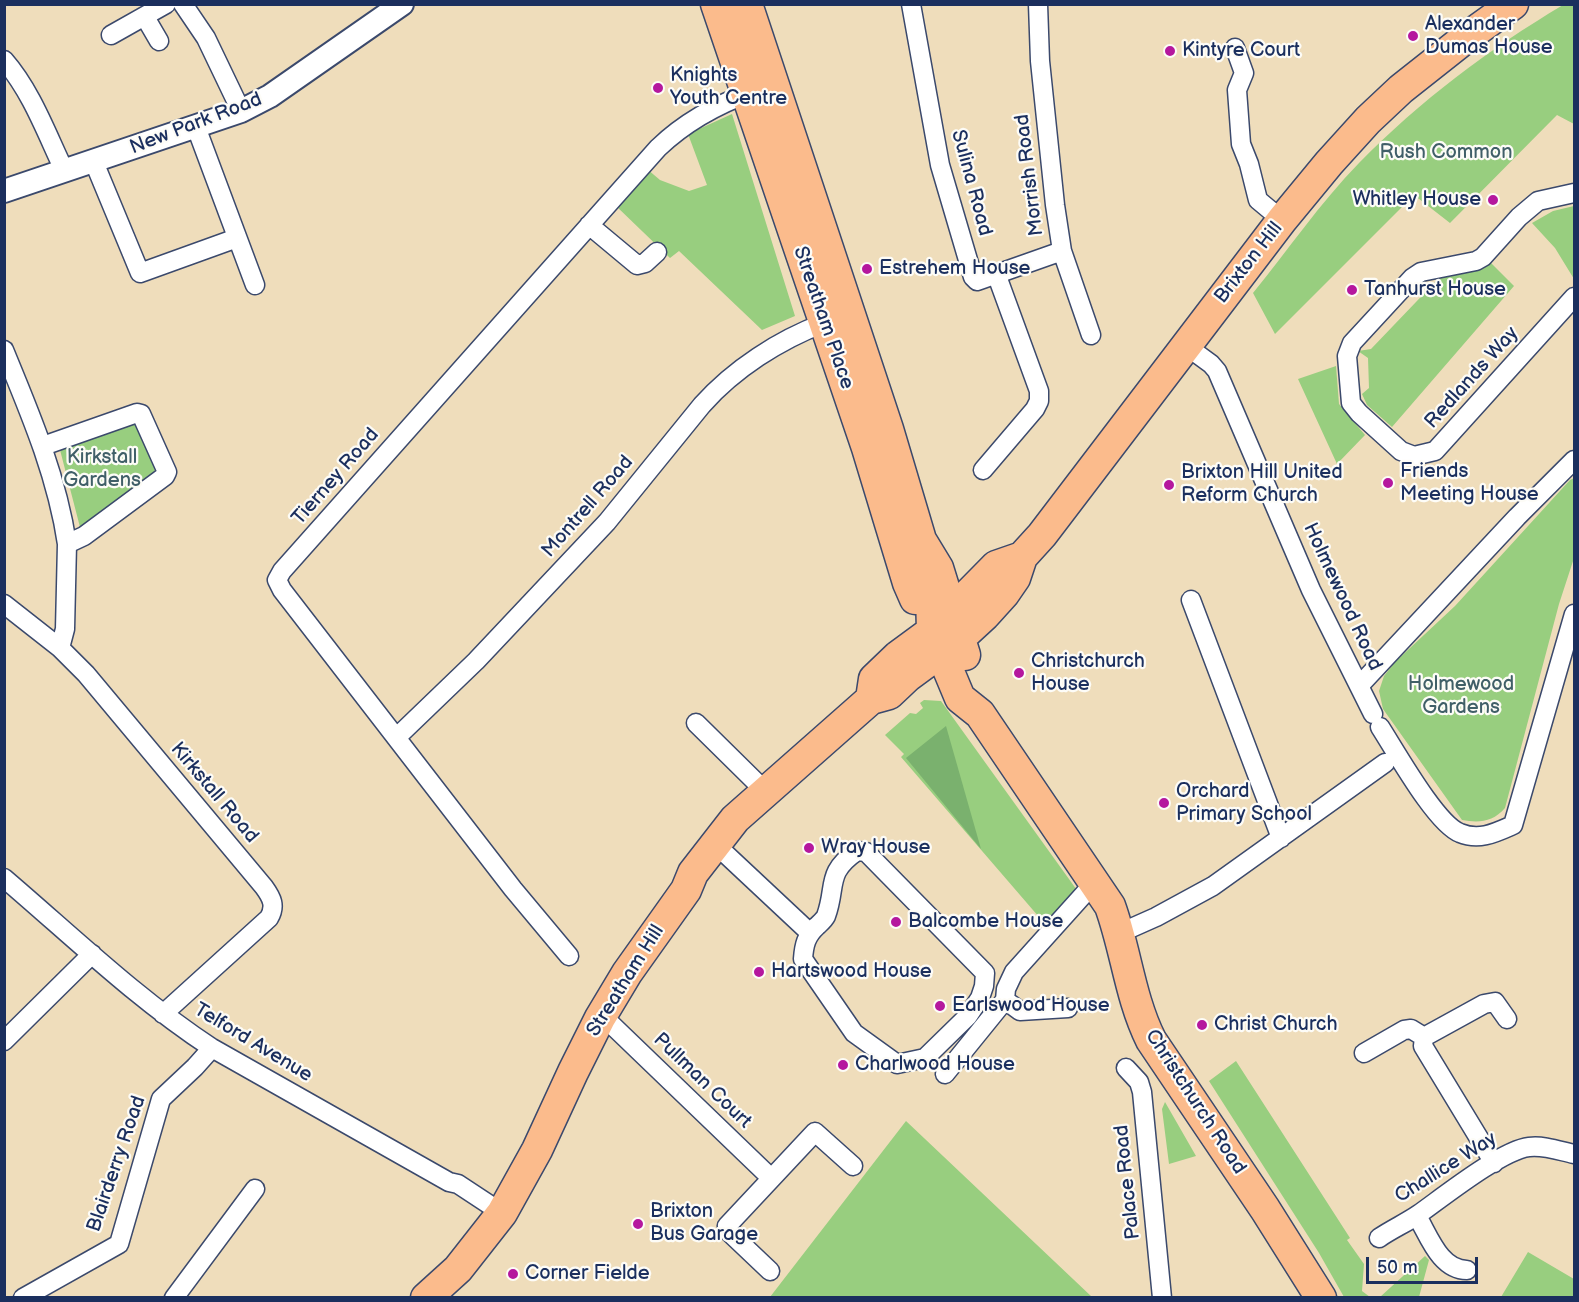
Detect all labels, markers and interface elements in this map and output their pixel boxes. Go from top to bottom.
place label: Alexander Dumas House [1425,13,1553,60]
marker: Alexander Dumas House [1406,29,1420,43]
place label: Kintyre Court [1182,39,1300,63]
marker: Kintyre Court [1163,44,1177,58]
place label: Knights Youth Centre [670,64,787,111]
marker: Knights Youth Centre [651,81,665,95]
street label: New Park Road [127,88,265,160]
street label: Morrish Road [1011,113,1049,237]
street label: Sulina Road [945,127,997,239]
park label: Rush Common [1379,141,1513,165]
place label: Whitley House [1353,188,1481,212]
marker: Whitley House [1486,193,1500,207]
street label: Brixton Hill [1210,217,1288,309]
street label: Streatham Place [787,243,859,393]
place label: Estrehem House [879,257,1030,281]
marker: Estrehem House [860,262,874,276]
place label: Tanhurst House [1364,278,1506,302]
marker: Tanhurst House [1345,283,1359,297]
street label: Redlands Way [1420,322,1524,434]
street label: Tierney Road [287,424,385,530]
park label: Kirkstall Gardens [63,446,141,493]
street label: Montrell Road [537,451,639,563]
place label: Friends Meeting House [1400,460,1539,507]
place label: Brixton Hill United Reform Church [1181,461,1343,508]
marker: Friends Meeting House [1381,476,1395,490]
marker: Brixton Hill United Reform Church [1162,478,1176,492]
street label: Holmewood Road [1297,519,1387,675]
place label: Christchurch House [1031,650,1145,697]
marker: Christchurch House [1012,666,1026,680]
park label: Holmewood Gardens [1408,673,1514,720]
street label: Kirkstall Road [165,738,263,848]
place label: Orchard Primary School [1176,780,1312,827]
marker: Orchard Primary School [1157,796,1171,810]
place label: Wray House [821,836,930,860]
marker: Wray House [802,841,816,855]
place label: Balcombe House [908,910,1063,934]
marker: Balcombe House [889,915,903,929]
street label: Streatham Hill [582,921,670,1041]
place label: Hartswood House [771,960,932,984]
marker: Hartswood House [752,965,766,979]
place label: Earlswood House [952,994,1110,1018]
street label: Telford Avenue [189,998,317,1088]
marker: Earlswood House [933,999,947,1013]
place label: Christ Church [1214,1013,1337,1037]
marker: Christ Church [1195,1018,1209,1032]
street label: Christchurch Road [1139,1025,1251,1179]
street label: Pullman Court [648,1028,756,1134]
place label: Charlwood House [855,1053,1015,1077]
marker: Charlwood House [836,1058,850,1072]
street label: Blairderry Road [82,1093,152,1235]
street label: Palace Road [1110,1124,1146,1240]
street label: Challice Way [1391,1127,1501,1209]
place label: Brixton Bus Garage [650,1200,758,1247]
marker: Brixton Bus Garage [631,1217,645,1231]
scale bar [1369,1245,1482,1283]
text: 50 m [1377,1257,1418,1278]
place label: Corner Fielde [525,1262,650,1286]
marker: Corner Fielde [506,1267,520,1281]

